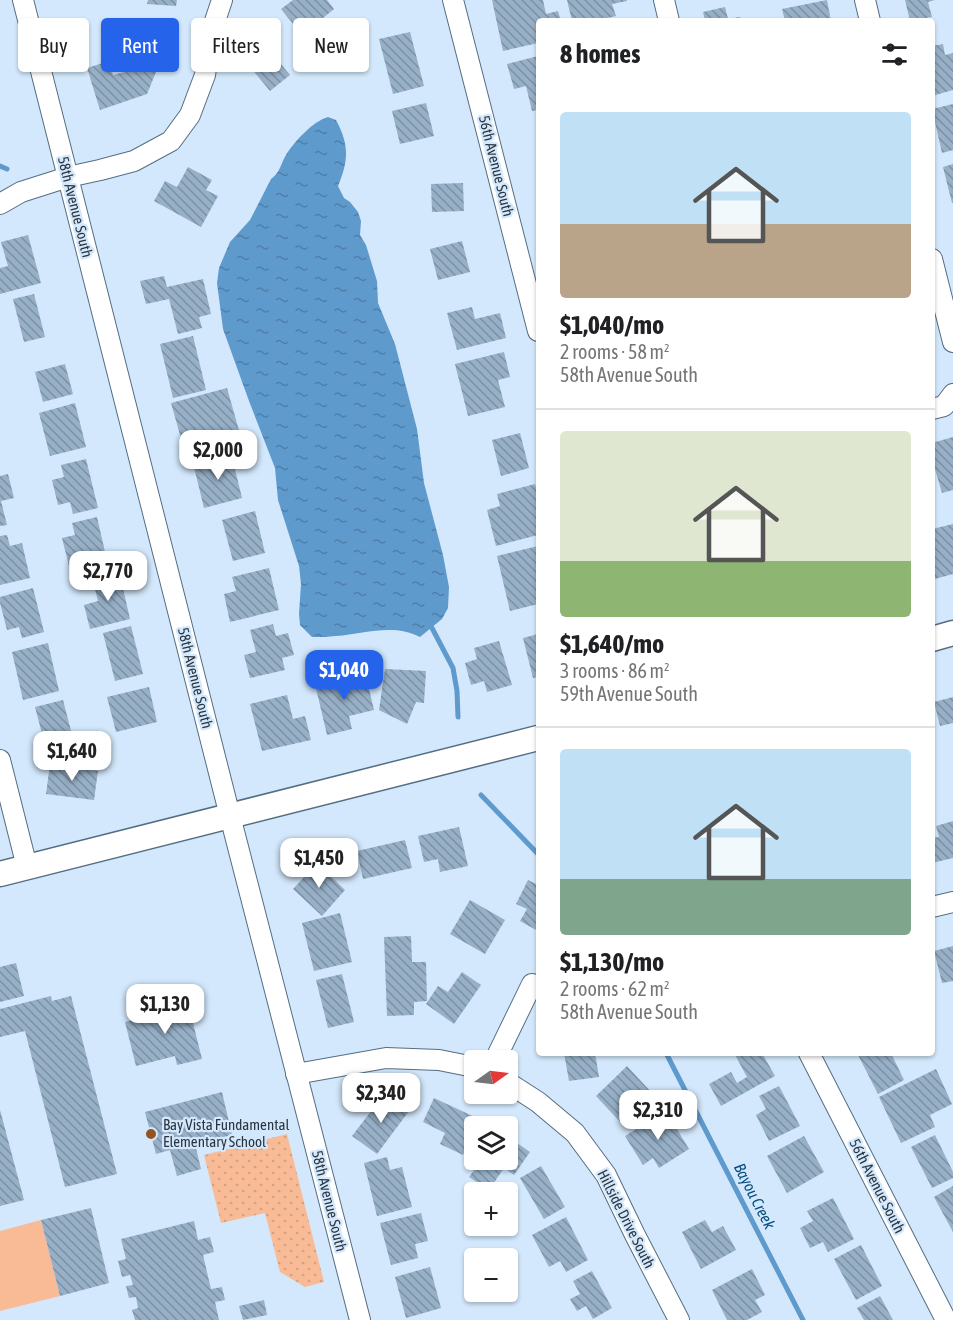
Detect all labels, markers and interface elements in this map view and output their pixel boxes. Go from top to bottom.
chip: Buy [18,18,89,72]
chip: Rent [101,18,179,72]
chip: Filters [191,18,281,72]
chip: New [293,18,369,72]
icon: filters [878,38,911,71]
text: 8 homes [560,39,640,69]
street label: 56th Avenue South [476,114,517,218]
icon: home [682,151,790,259]
street label: 58th Avenue South [55,155,96,259]
text: $1,040/mo [560,310,664,340]
text: 2 rooms · 58 m² [560,340,670,363]
text: 58th Avenue South [560,363,698,386]
pin: $2,000 [169,430,267,481]
text: $2,000 [193,438,243,461]
icon: home [682,470,790,578]
pin: $2,770 [59,551,157,602]
text: $2,770 [83,559,133,582]
street label: 58th Avenue South [175,626,216,730]
text: $1,640/mo [560,629,664,659]
pin: $1,040 [295,650,393,701]
text: $1,040 [319,658,369,681]
text: 3 rooms · 86 m² [560,659,670,682]
text: 59th Avenue South [560,682,698,705]
pin: $1,640 [23,731,121,782]
text: $1,640 [47,739,97,762]
icon: home [682,788,790,896]
pin: $1,450 [270,838,368,889]
text: $1,450 [294,846,344,869]
text: $1,130/mo [560,947,664,977]
text: 2 rooms · 62 m² [560,977,670,1000]
pin: $1,130 [116,984,214,1035]
text: $1,130 [140,992,190,1015]
text: 58th Avenue South [560,1000,698,1023]
north arrow [464,1050,518,1104]
map controls [464,1050,518,1302]
pin: $2,340 [332,1073,430,1124]
text: $2,340 [356,1081,406,1104]
pin: $2,310 [609,1090,707,1141]
text: $2,310 [633,1098,683,1121]
place label: Bay Vista Fundamental Elementary School [163,1116,289,1150]
button: layers [464,1116,518,1170]
marker: Bay Vista Fundamental Elementary School [144,1127,158,1141]
street label: 56th Avenue South [846,1136,909,1236]
street label: 58th Avenue South [309,1149,350,1253]
water label: Bayou Creek [730,1160,780,1233]
street label: Hillside Drive South [594,1167,659,1271]
button: + [464,1182,518,1236]
button: − [464,1248,518,1302]

